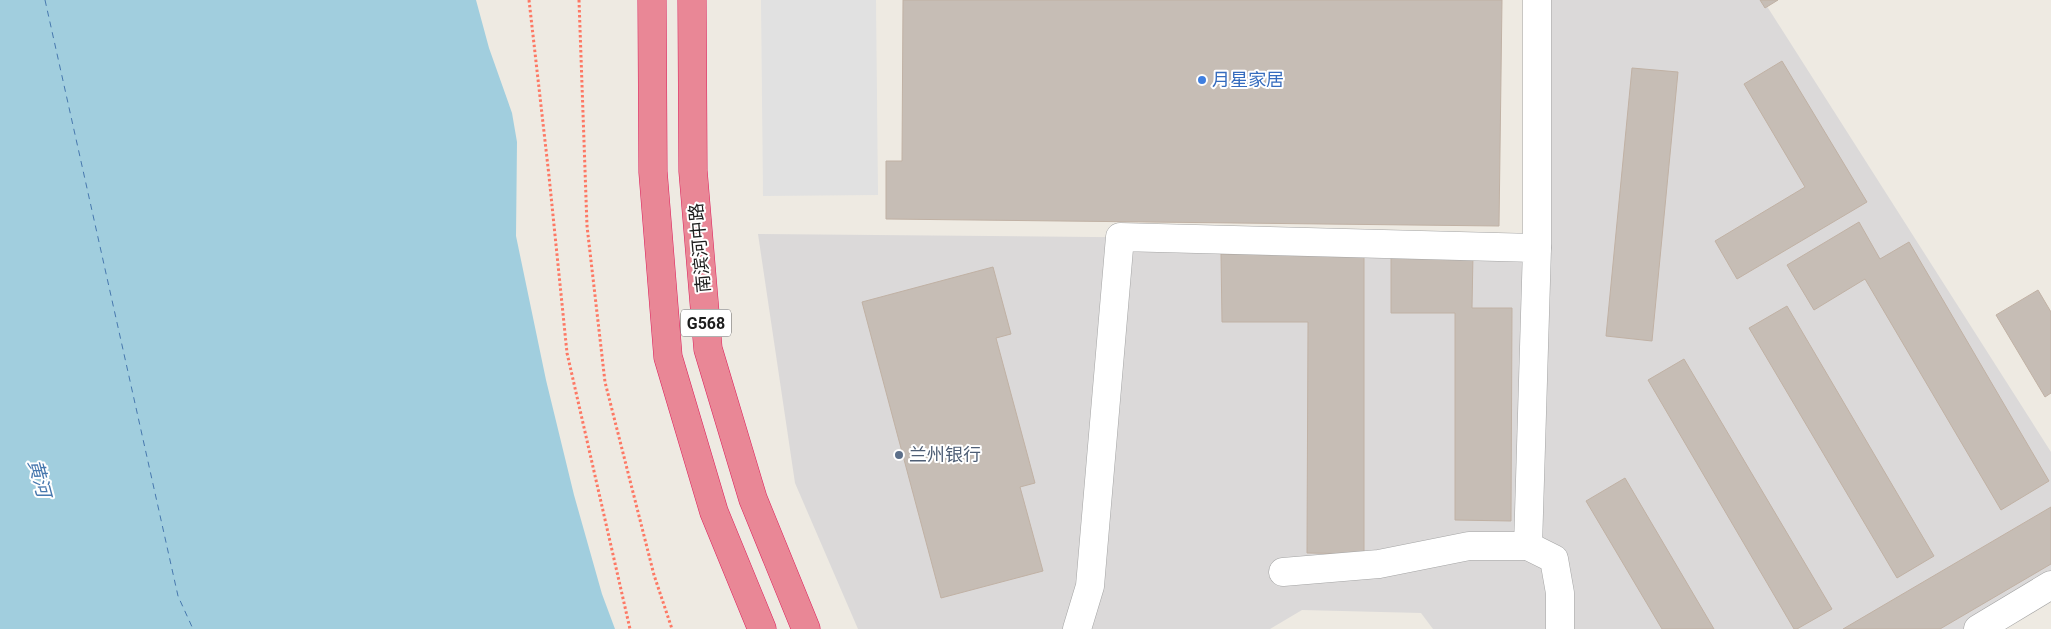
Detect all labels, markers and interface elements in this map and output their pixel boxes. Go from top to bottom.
place label: 月星家居 [1212,69,1284,90]
marker: 月星家居 [1196,74,1208,86]
street label: 南滨河中路 [685,202,714,294]
road number: G568 [681,309,731,336]
place label: 兰州银行 [909,444,981,465]
marker: 兰州银行 [893,449,905,461]
water label: 黄河 [23,457,57,503]

